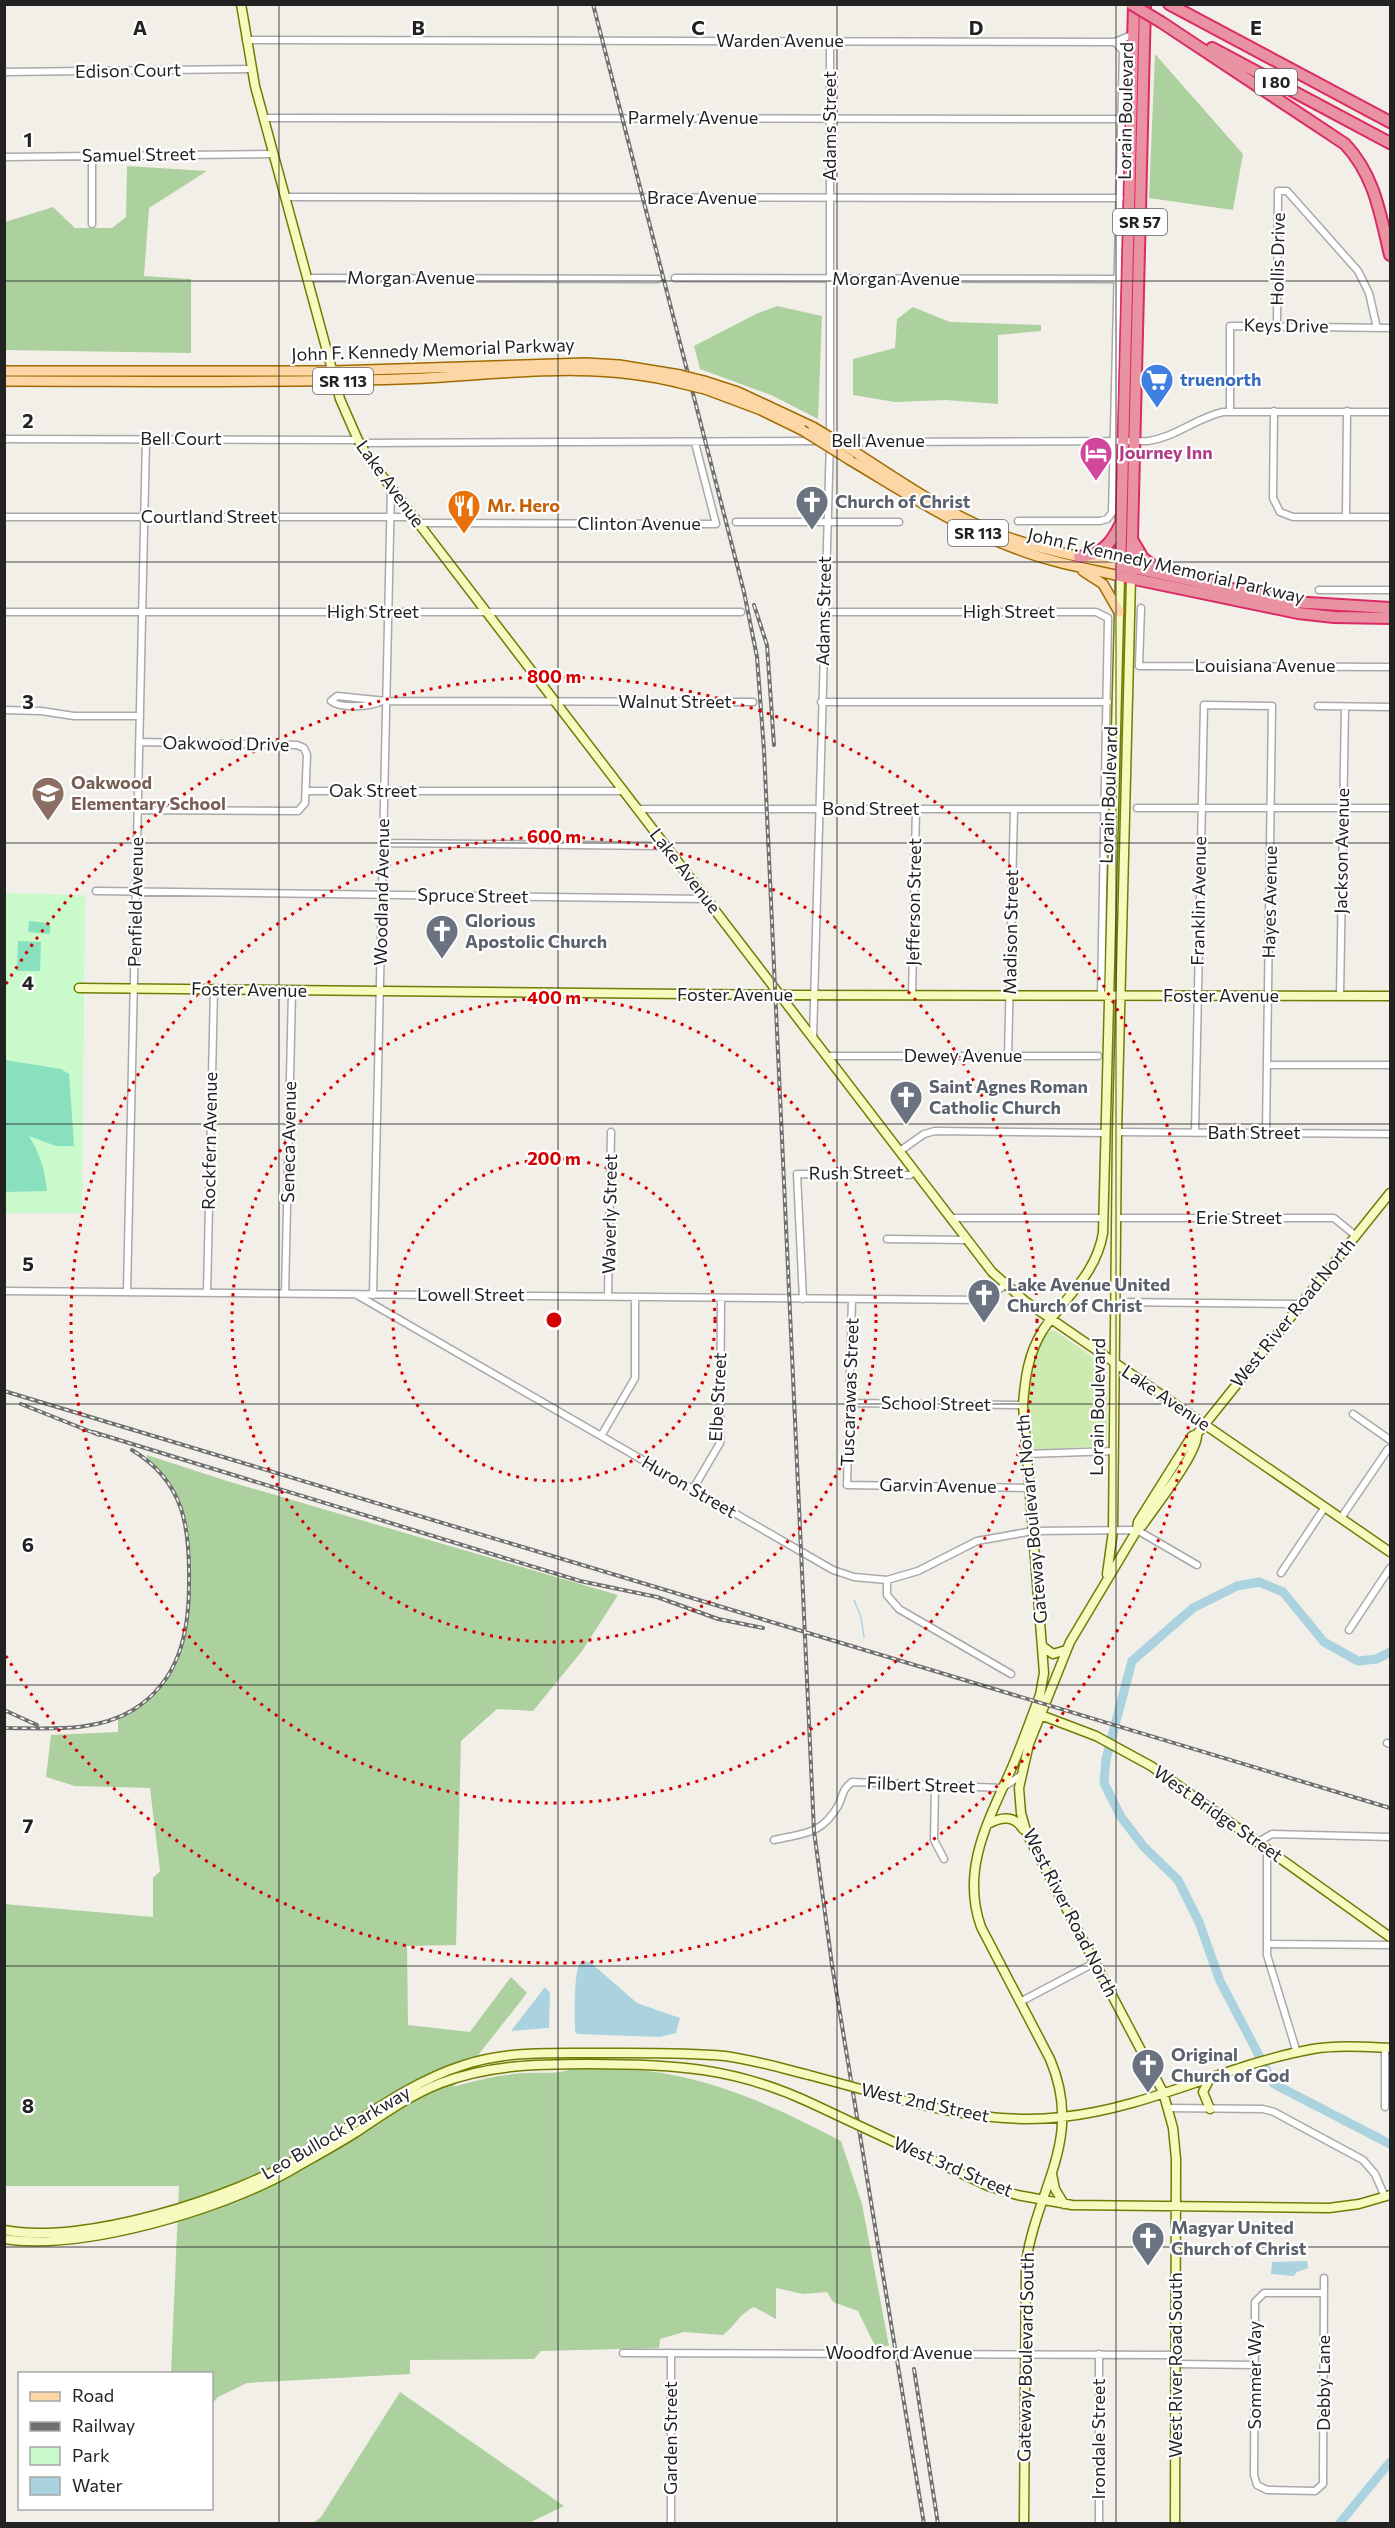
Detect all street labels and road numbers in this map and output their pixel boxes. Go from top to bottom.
street label: Warden Avenue [716,29,844,51]
street label: Lorain Boulevard [1113,42,1137,180]
street label: Edison Court [75,58,181,82]
road number: I 80 [1255,69,1297,95]
street label: Adams Street [818,71,840,181]
street label: Parmely Avenue [628,106,758,128]
street label: Samuel Street [82,142,196,166]
street label: Brace Avenue [647,186,757,208]
road number: SR 57 [1113,209,1167,235]
street label: Hollis Drive [1265,212,1289,306]
street label: Morgan Avenue [347,266,475,288]
street label: Morgan Avenue [832,267,960,289]
street label: Keys Drive [1243,313,1329,337]
street label: John F. Kennedy Memorial Parkway [291,333,575,365]
road number: SR 113 [313,368,373,394]
street label: Bell Court [140,427,222,449]
street label: Bell Avenue [831,429,925,451]
street label: Lake Avenue [352,436,430,531]
street label: Courtland Street [141,505,277,527]
street label: Clinton Avenue [577,512,701,534]
road number: SR 113 [948,520,1008,546]
street label: John F. Kennedy Memorial Parkway [1026,522,1307,608]
street label: Adams Street [811,556,835,666]
street label: High Street [327,600,419,622]
street label: High Street [963,600,1055,622]
street label: Louisiana Avenue [1194,654,1336,676]
street label: Walnut Street [618,690,732,712]
street label: Lorain Boulevard [1095,726,1121,864]
street label: Oakwood Drive [162,731,290,755]
street label: Oak Street [329,779,417,801]
street label: Jackson Avenue [1329,788,1353,914]
street label: Bond Street [822,797,920,819]
street label: Woodland Avenue [369,818,393,966]
street label: Lake Avenue [646,823,726,917]
street label: Franklin Avenue [1186,836,1210,966]
street label: Penfield Avenue [123,837,147,967]
street label: Jefferson Street [901,838,925,966]
street label: Hayes Avenue [1257,845,1281,959]
street label: Madison Street [998,869,1022,995]
street label: Spruce Street [417,883,529,907]
street label: Foster Avenue [191,977,307,1001]
street label: Foster Avenue [677,983,793,1005]
street label: Foster Avenue [1163,984,1279,1006]
street label: Dewey Avenue [904,1044,1022,1066]
street label: Rockfern Avenue [197,1072,221,1210]
street label: Seneca Avenue [276,1081,300,1203]
street label: Bath Street [1207,1121,1301,1143]
street label: Waverly Street [597,1154,621,1274]
street label: Rush Street [808,1160,904,1184]
street label: Erie Street [1196,1206,1282,1228]
street label: West River Road North [1225,1233,1359,1392]
street label: Lowell Street [417,1283,525,1305]
street label: Tuscarawas Street [835,1317,863,1467]
street label: Lorain Boulevard [1085,1338,1109,1476]
street label: Elbe Street [704,1352,730,1442]
street label: Lake Avenue [1118,1360,1215,1435]
street label: School Street [881,1391,991,1415]
street label: Gateway Boulevard North [1011,1414,1051,1625]
street label: Huron Street [638,1450,741,1522]
street label: Garvin Avenue [879,1473,997,1497]
street label: West Bridge Street [1150,1760,1287,1866]
street label: Filbert Street [866,1771,976,1797]
street label: West River Road North [1019,1825,1123,2000]
street label: West 2nd Street [859,2078,991,2126]
street label: Leo Bullock Parkway [257,2081,414,2184]
street label: West 3rd Street [890,2131,1016,2201]
street label: Gateway Boulevard South [1012,2252,1038,2462]
street label: West River Road South [1164,2272,1186,2458]
street label: Sommer Way [1243,2321,1265,2429]
street label: Debby Lane [1312,2335,1334,2431]
street label: Woodford Avenue [825,2341,973,2363]
street label: Irondale Street [1087,2378,1109,2500]
street label: Garden Street [659,2381,681,2495]

